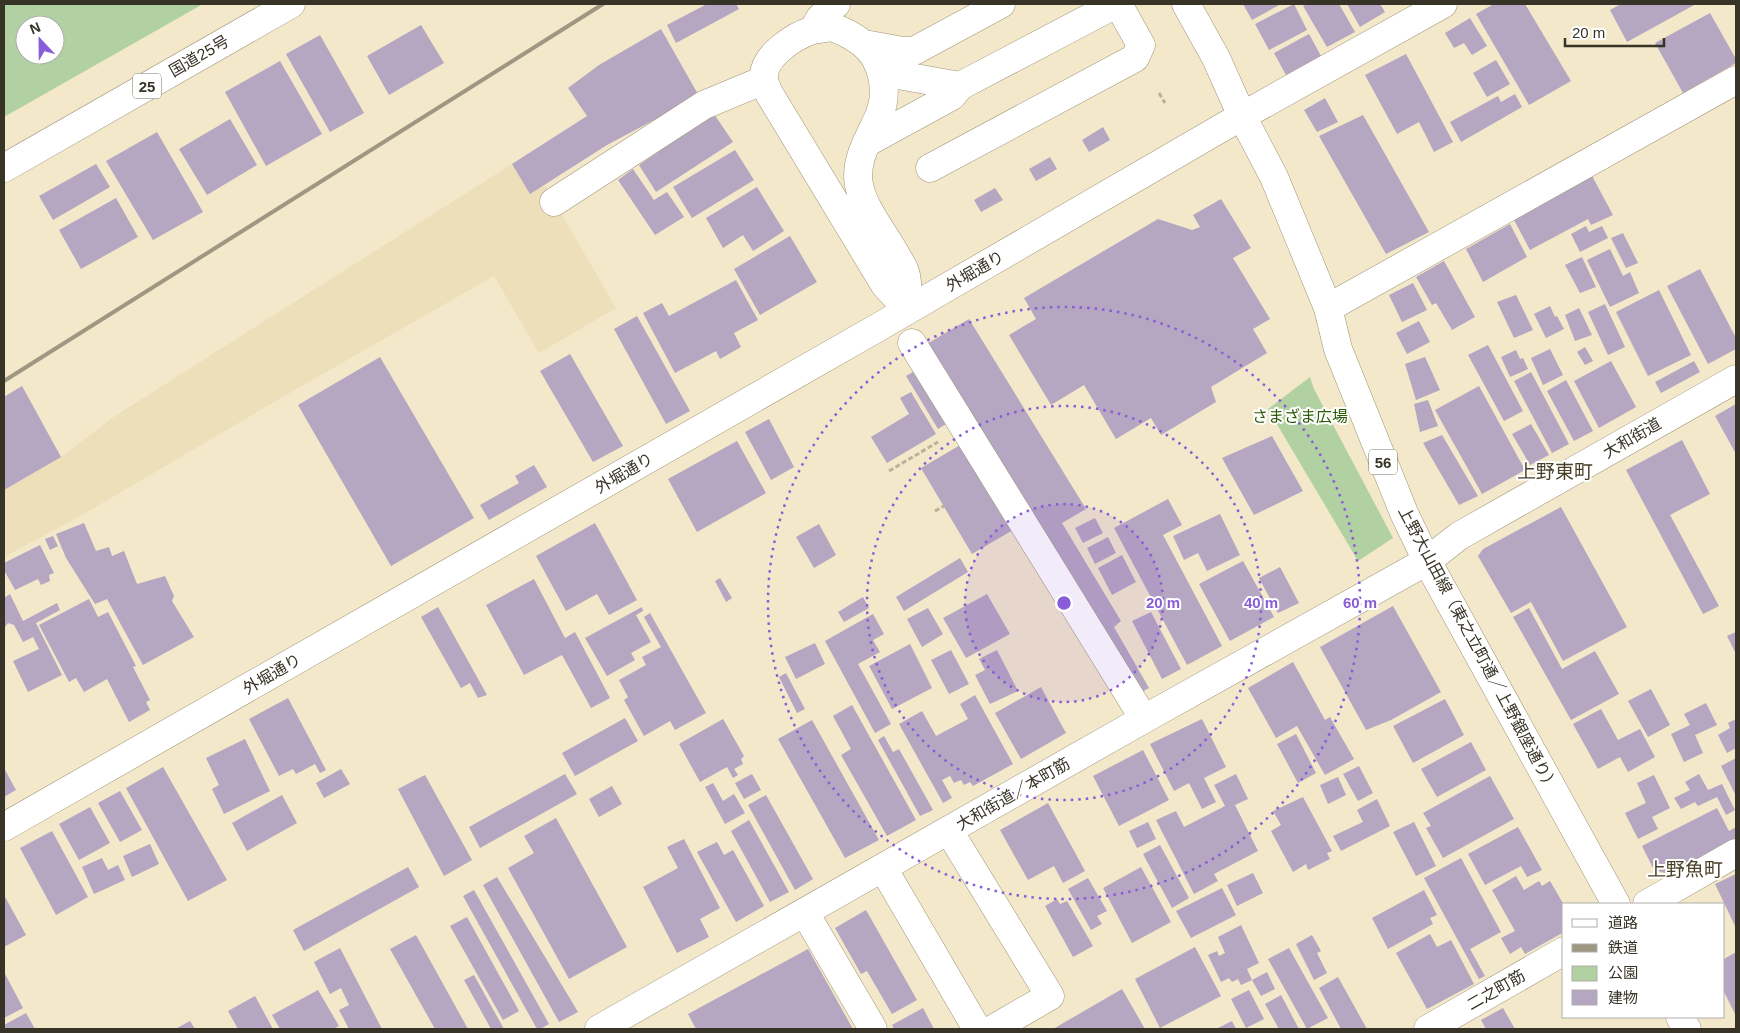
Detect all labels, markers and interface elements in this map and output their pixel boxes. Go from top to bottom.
north arrow [15,15,65,65]
scale bar [1565,15,1664,47]
text: N [27,19,43,37]
text: 20 m [1572,24,1605,41]
street label: 国道25号 [166,32,232,80]
road number: 25 [133,74,161,98]
street label: 外堀通り [943,248,1007,294]
park label: さまざま広場 [1252,408,1348,425]
street label: 大和街道 [1600,415,1664,461]
street label: 外堀通り [592,450,656,496]
road number: 56 [1369,450,1397,474]
district label: 上野東町 [1517,461,1593,482]
street label: 上野大山田線（東之立町通／上野銀座通り） [1395,504,1561,794]
centre of rings [1055,594,1073,612]
text: 20 m [1146,594,1180,611]
text: 40 m [1244,594,1278,611]
text: 60 m [1343,594,1377,611]
street label: 外堀通り [240,651,304,697]
street label: 大和街道／本町筋 [953,755,1073,833]
district label: 上野魚町 [1647,859,1723,880]
legend [1562,903,1725,1018]
text: 道路 [1608,914,1638,931]
text: 鉄道 [1608,939,1638,956]
text: 公園 [1608,964,1638,981]
street label: 二之町筋 [1464,967,1528,1013]
text: 建物 [1608,989,1638,1006]

